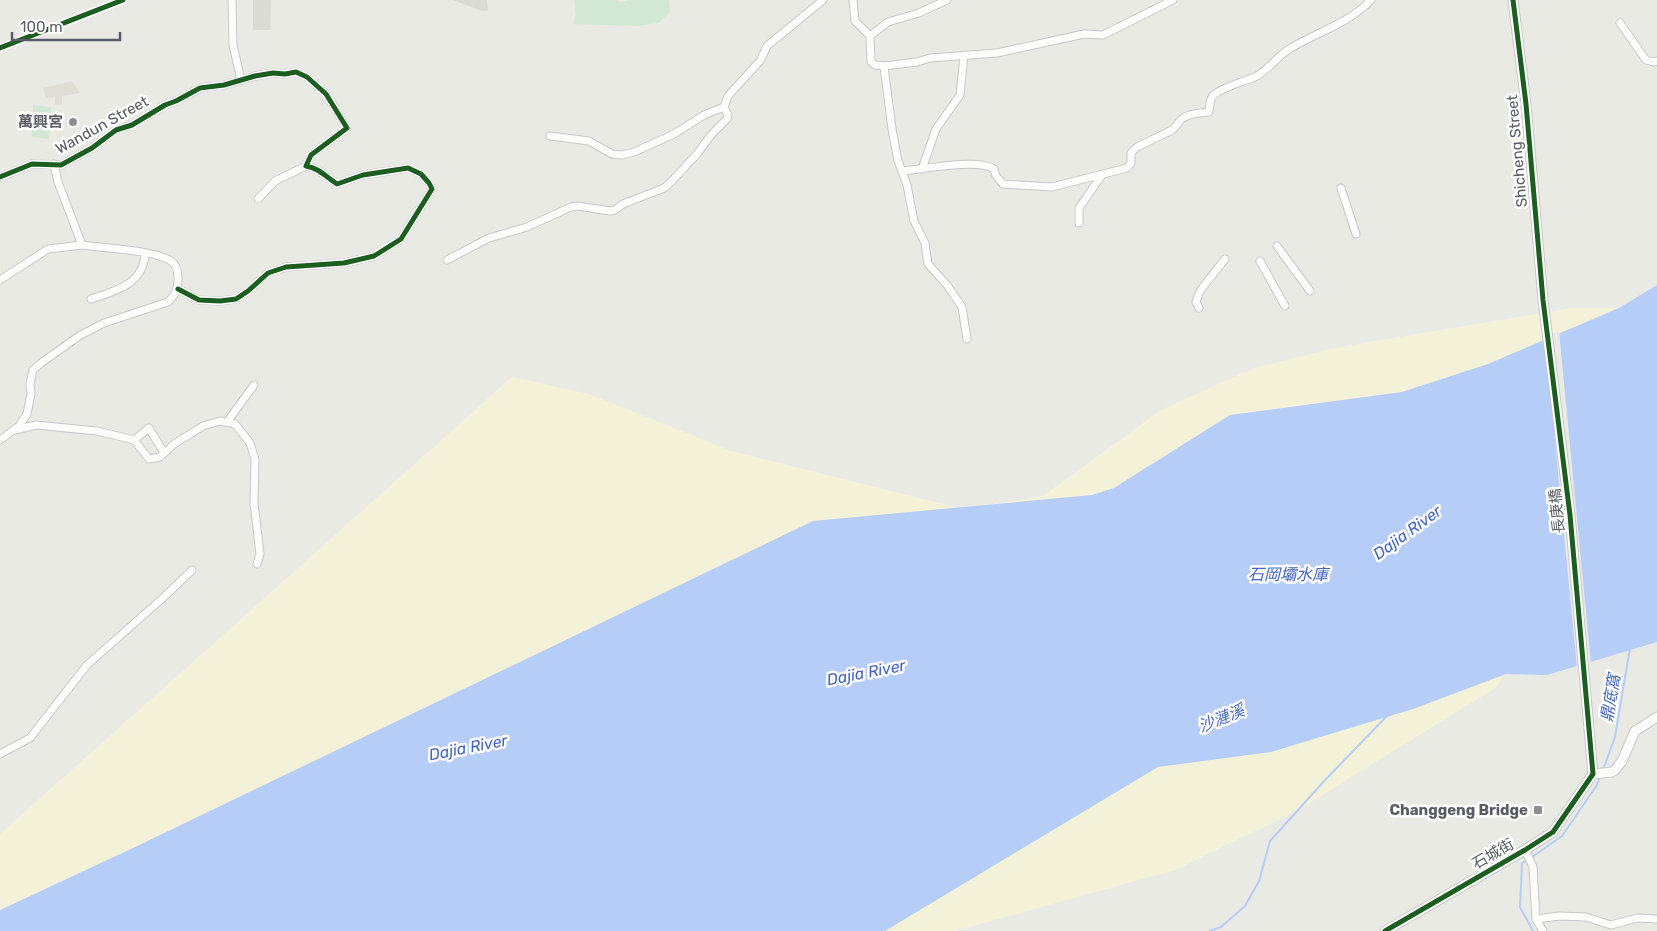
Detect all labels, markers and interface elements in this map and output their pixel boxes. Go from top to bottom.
scale bar [12,10,120,42]
text: 100 m [20,18,62,36]
street label: Wandun Street [53,92,152,158]
street label: Shicheng Street [1503,94,1531,208]
place label: 萬興宮 [18,113,63,131]
marker: 萬興宮 [67,116,79,128]
street label: 長庚橋 [1546,488,1568,534]
water label: Dajia River [1369,501,1446,564]
water label: 石岡壩水庫 [1248,565,1331,584]
water label: Dajia River [825,655,908,689]
water label: 鼎底窩 [1597,670,1625,723]
water label: 沙漣溪 [1195,700,1249,736]
water label: Dajia River [427,730,510,764]
place label: Changgeng Bridge [1389,801,1528,819]
marker: Changgeng Bridge [1532,804,1544,816]
street label: 石城街 [1469,835,1517,873]

